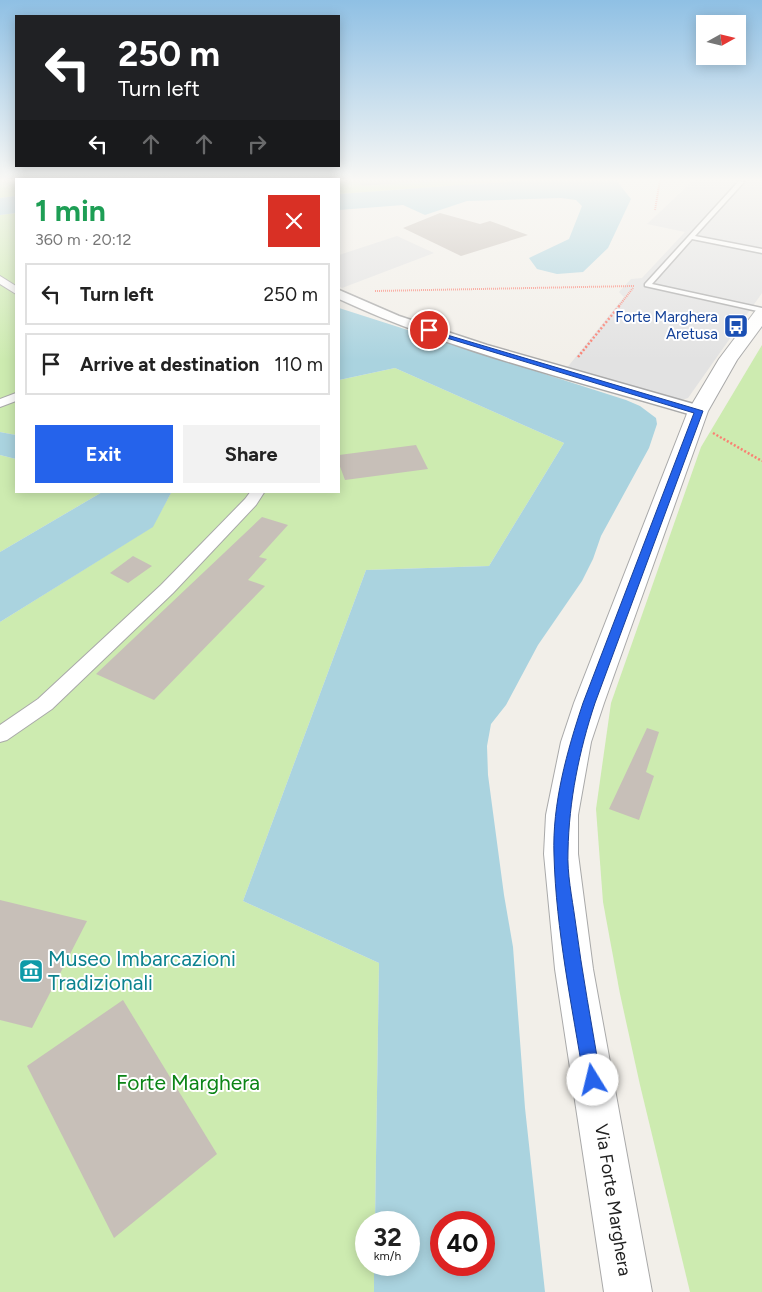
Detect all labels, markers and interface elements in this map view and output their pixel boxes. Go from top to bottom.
north arrow [696,15,746,65]
map controls [696,15,746,65]
text: 250 m [118,33,220,75]
icon: left [35,35,100,100]
text: Turn left [118,75,200,102]
icon: left [84,130,112,158]
icon: ahead [137,130,165,158]
icon: ahead [190,130,218,158]
icon: right [243,130,271,158]
text: 1 min [35,192,106,229]
button: close [268,195,320,247]
text: 360 m · 20:12 [35,230,131,249]
icon: left [37,280,65,308]
text: Turn left [80,283,154,306]
text: 250 m [263,283,318,306]
place label: Forte Marghera Aretusa [615,308,718,343]
pin [408,309,450,351]
bus stop icon: Forte Marghera Aretusa [723,313,749,339]
icon: arrive [415,316,443,344]
icon: arrive [37,350,65,378]
text: Arrive at destination [80,353,259,376]
text: 110 m [274,353,323,376]
button: Exit [35,425,173,483]
button: Share [183,425,320,483]
place label: Museo Imbarcazioni Tradizionali [48,946,236,995]
museum icon: Museo Imbarcazioni Tradizionali [18,958,44,984]
position arrow [566,1053,618,1105]
park label: Forte Marghera [116,1070,260,1095]
street label: Via Forte Marghera [590,1122,636,1278]
speed limit sign: 40 [430,1211,495,1276]
text: 32 [373,1222,402,1252]
text: km/h [374,1249,401,1263]

